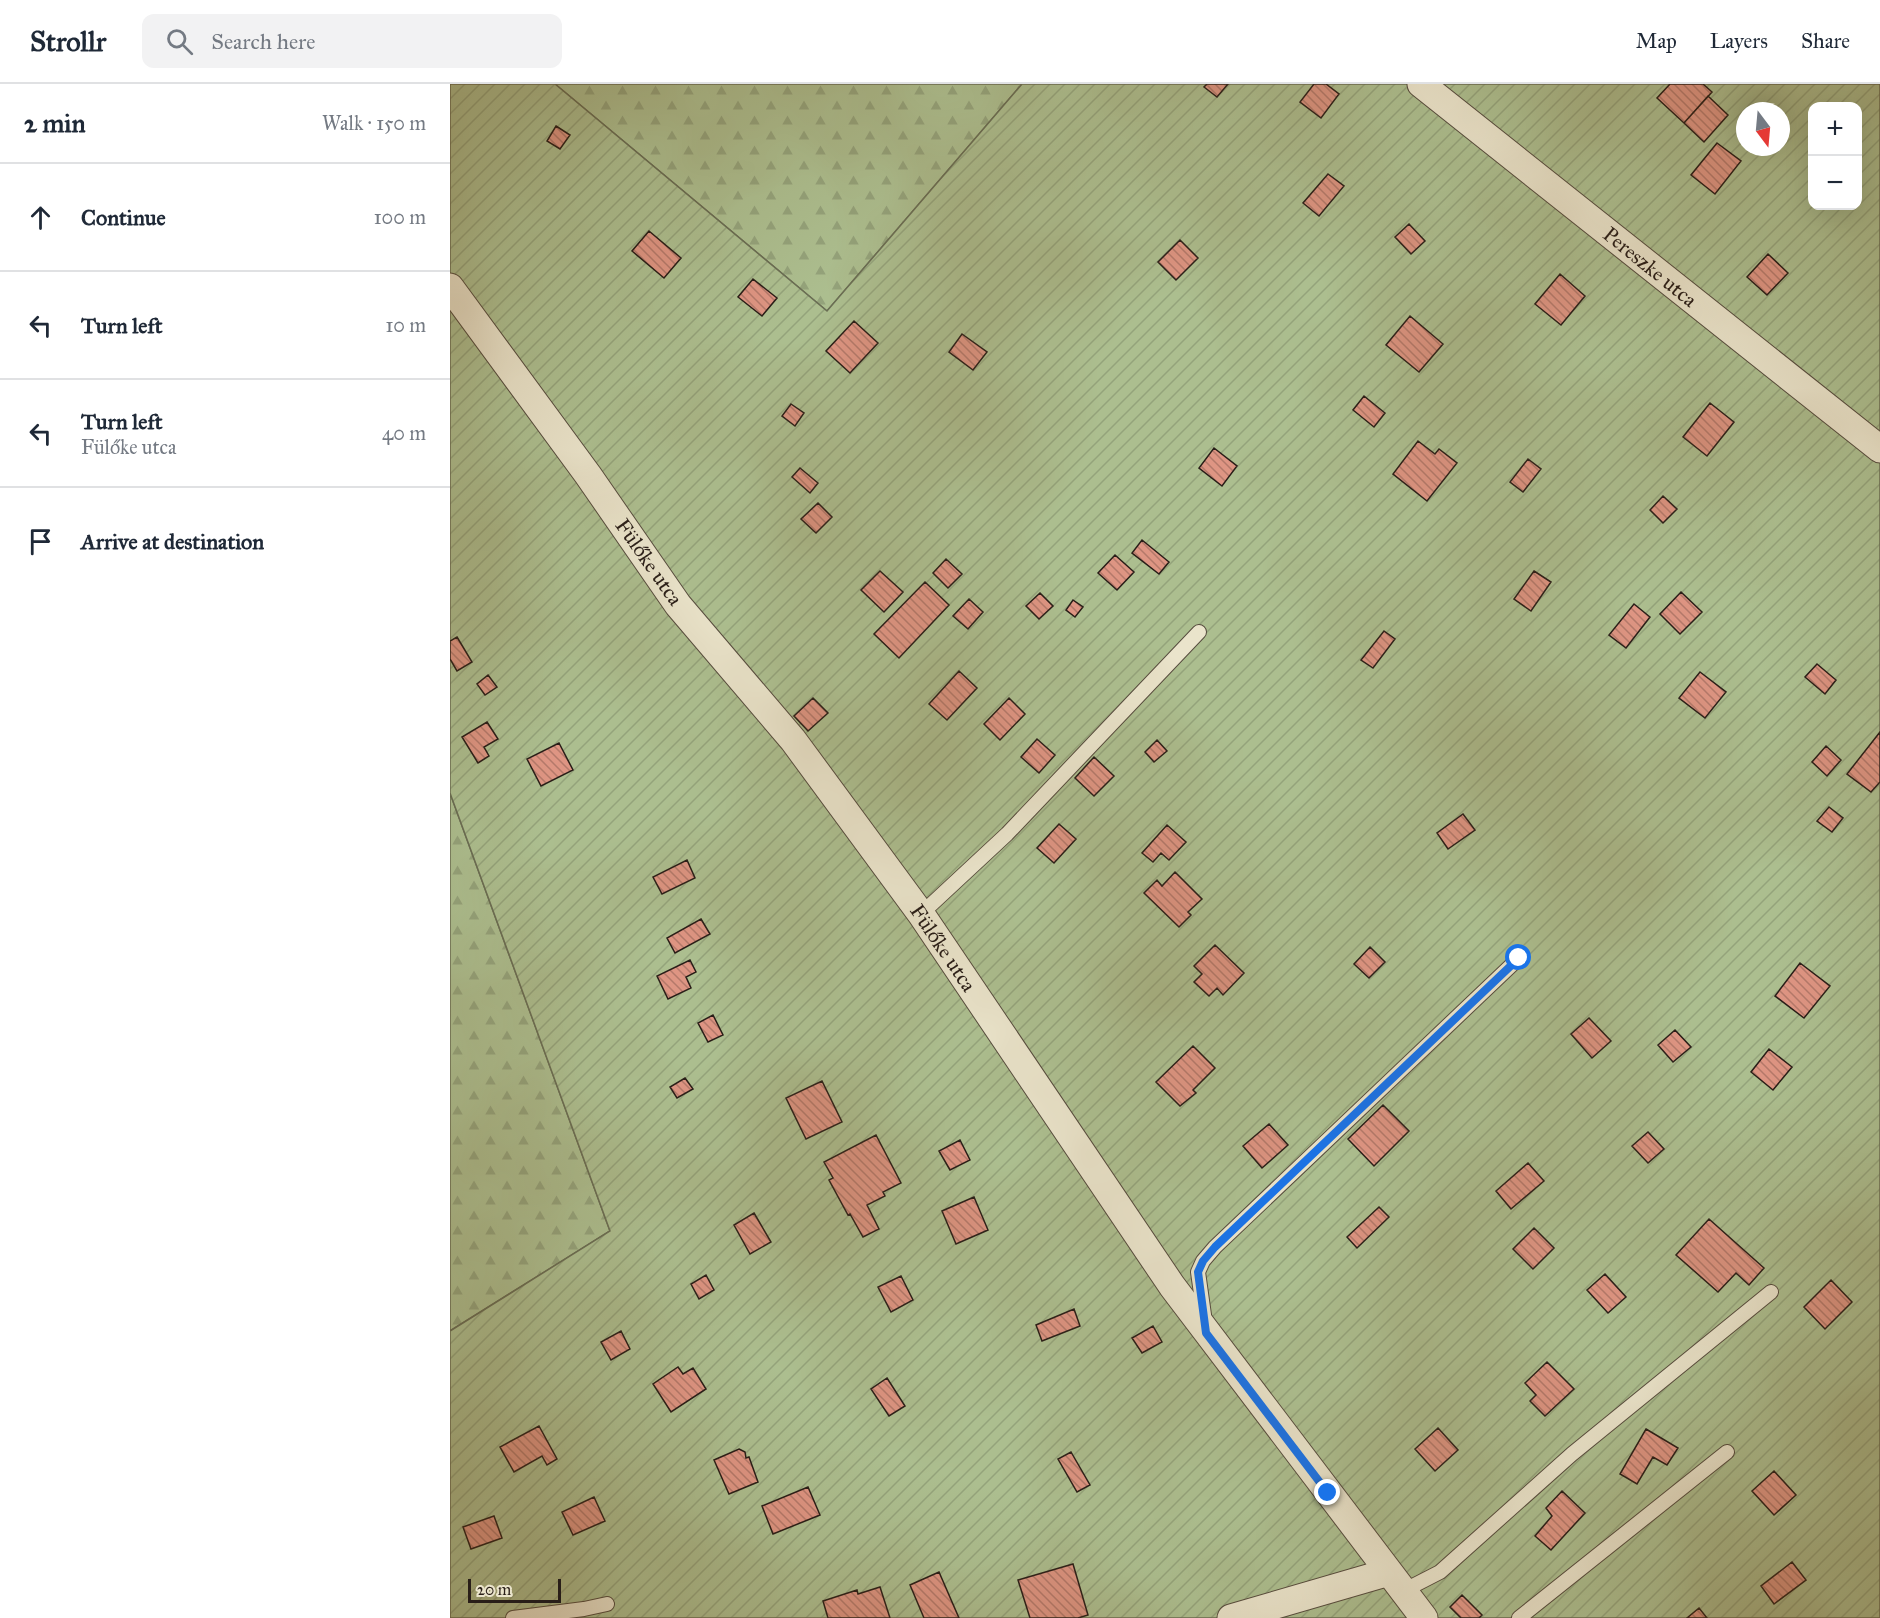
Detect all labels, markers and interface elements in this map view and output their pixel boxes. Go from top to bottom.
search box [142,14,562,68]
text: Strollr [30,24,106,59]
icon: search [163,25,196,58]
text: Search here [211,28,315,55]
text: Map [1636,28,1677,54]
text: Layers [1710,28,1768,54]
text: Share [1801,28,1850,54]
north arrow [1736,102,1790,156]
map controls [1808,102,1862,210]
button: + [1808,102,1862,156]
text: 2 min [24,107,85,139]
text: Walk · 150 m [322,111,426,135]
button: − [1808,156,1862,210]
icon: ahead [24,201,57,234]
text: Continue [81,204,166,231]
text: 100 m [374,205,426,229]
street label: Pereszke utca [1598,221,1702,313]
icon: left [24,309,57,342]
text: Turn left [81,312,163,339]
text: 10 m [385,313,426,337]
text: Turn left [81,408,163,435]
icon: left [24,417,57,450]
text: 40 m [382,421,426,445]
text: Fülőke utca [81,435,176,459]
street label: Fülőke utca [610,513,688,611]
icon: arrive [24,525,57,558]
text: Arrive at destination [81,528,264,555]
street label: Fülőke utca [904,899,982,997]
route start [1505,944,1531,970]
route end [1314,1479,1340,1505]
scale bar [468,1576,561,1604]
text: 20 m [477,1580,511,1599]

